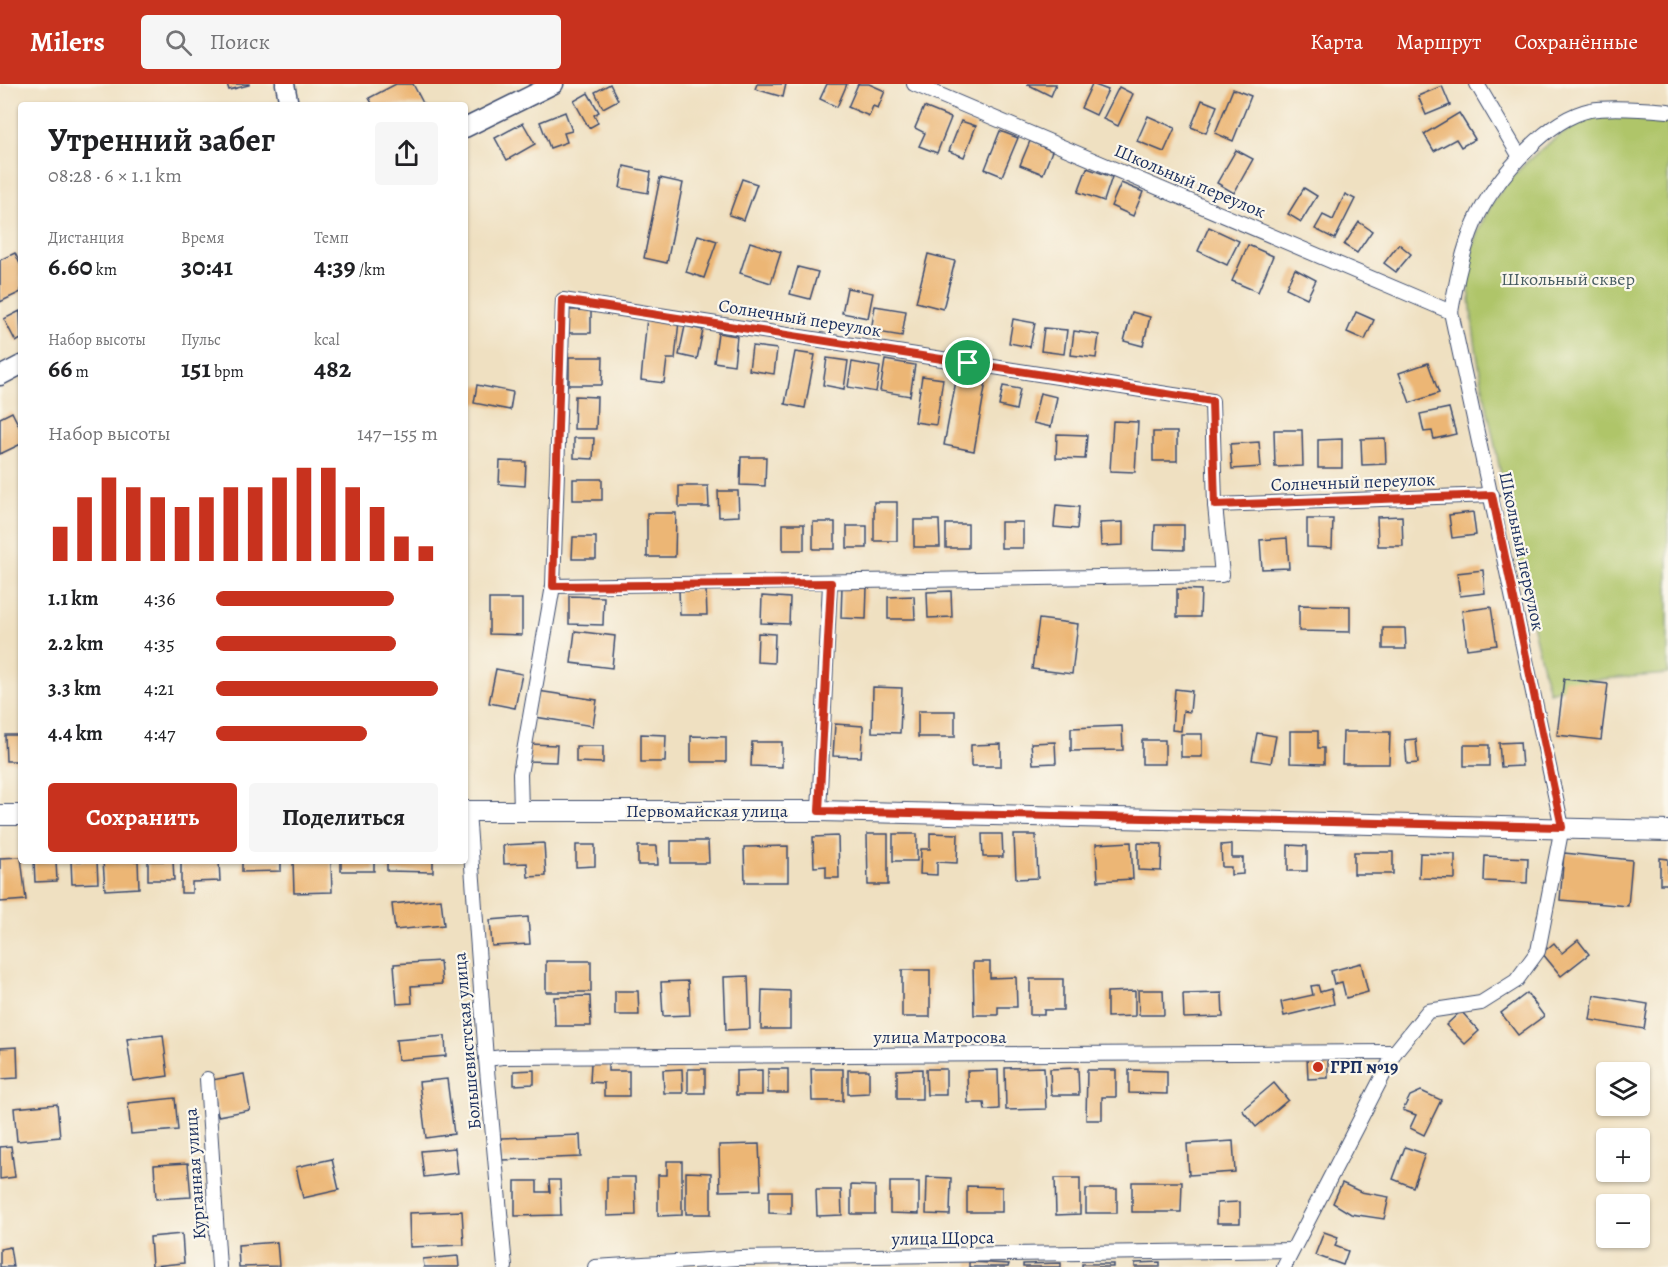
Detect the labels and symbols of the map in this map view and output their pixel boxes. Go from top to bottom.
street label: Школьный переулок [1111,138,1269,224]
park label: Школьный сквер [1501,267,1635,291]
street label: Солнечный переулок [717,293,883,343]
pin [942,337,993,388]
street label: Солнечный переулок [1270,467,1436,497]
street label: Школьный переулок [1493,469,1551,633]
street label: Первомайская улица [626,799,789,823]
street label: Большевистская улица [447,951,487,1131]
street label: улица Матросова [873,1025,1007,1049]
place label: ГРП №19 [1330,1055,1398,1079]
marker: ГРП №19 [1311,1060,1325,1074]
street label: Курганная улица [178,1107,212,1241]
street label: улица Щорса [890,1225,995,1251]

